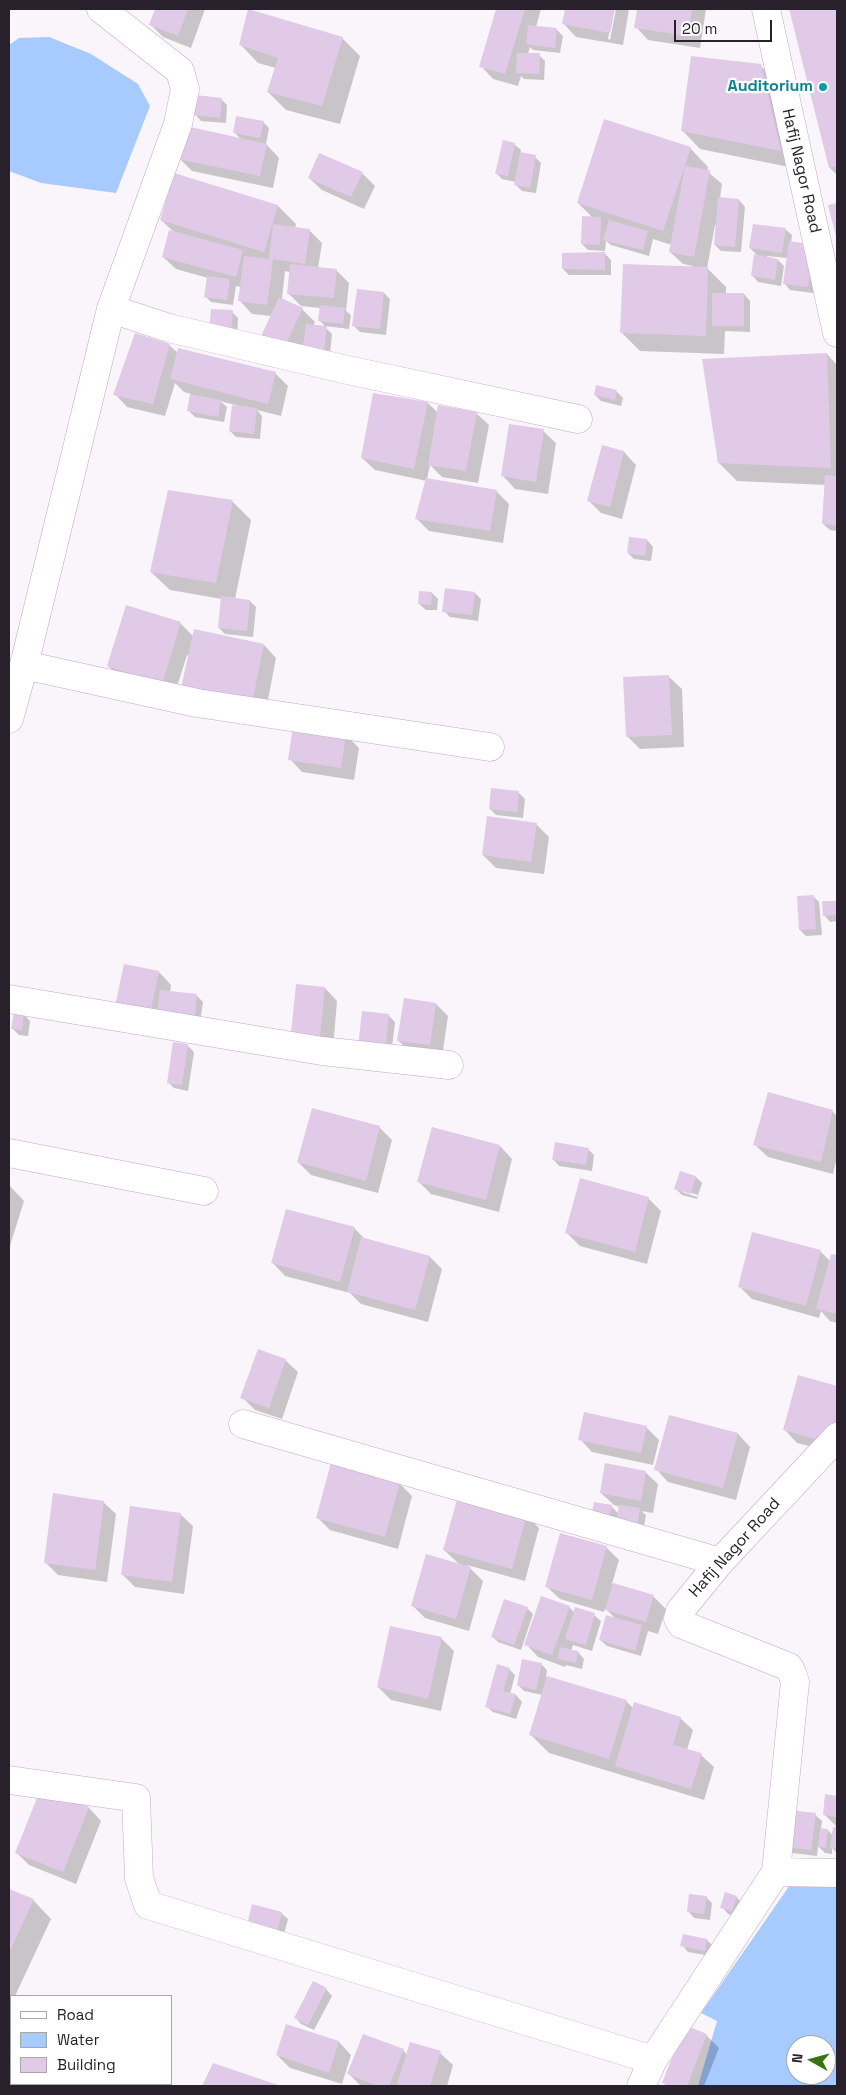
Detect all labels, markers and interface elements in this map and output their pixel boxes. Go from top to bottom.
scale bar [676,10,774,42]
text: 20 m [682,19,717,38]
place label: Auditorium [728,77,813,97]
marker: Auditorium [817,81,829,93]
street label: Hafij Nagor Road [777,107,825,235]
street label: Hafij Nagor Road [685,1494,785,1602]
legend [10,1995,172,2085]
text: Road [57,2005,94,2024]
text: Water [57,2030,99,2049]
north arrow [786,2035,836,2085]
text: N [788,2053,807,2064]
text: Building [57,2055,116,2074]

